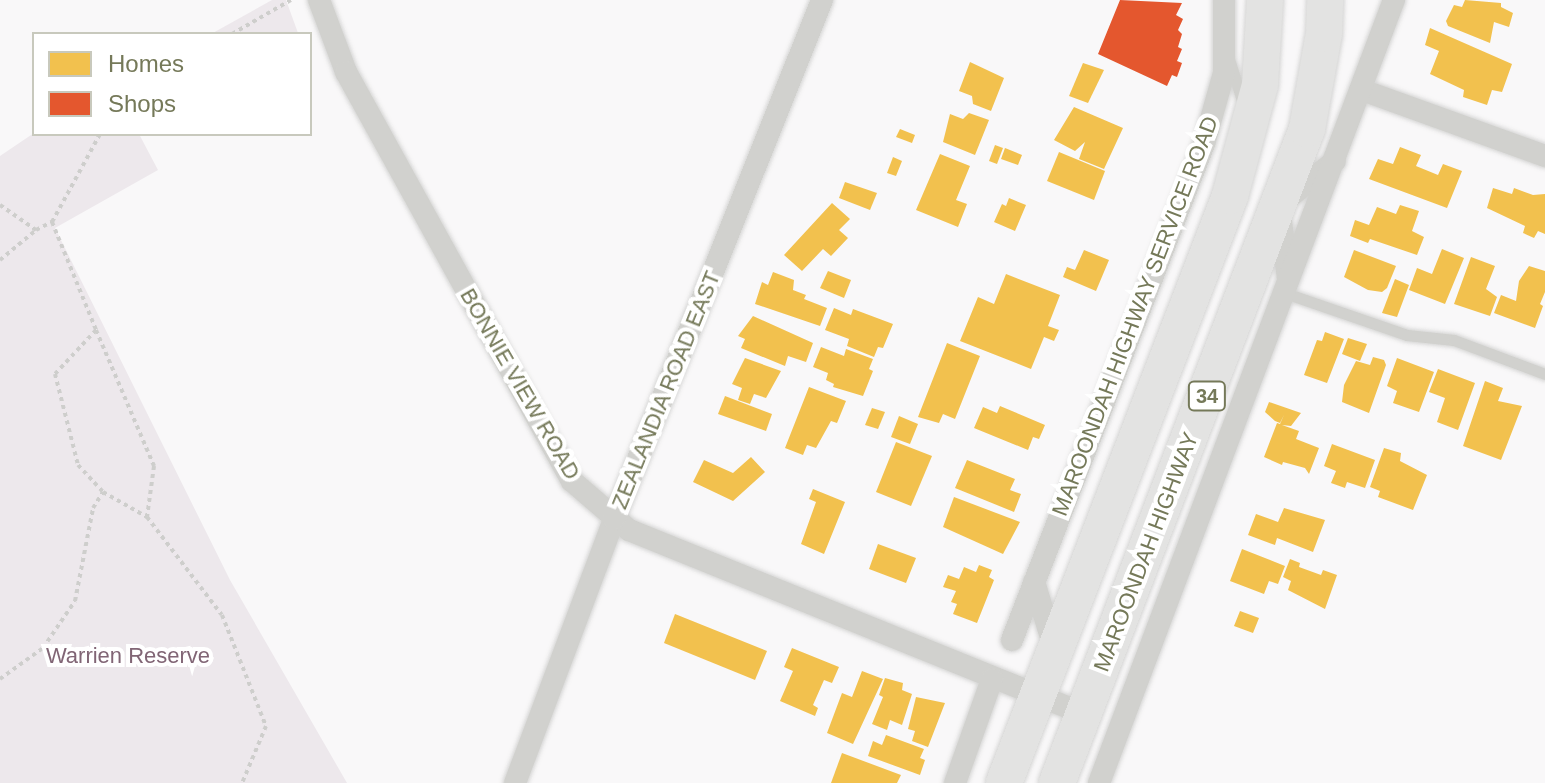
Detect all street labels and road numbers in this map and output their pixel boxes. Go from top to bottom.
street label: MAROONDAH HIGHWAY SERVICE ROAD [1046,112,1224,520]
street label: ZEALANDIA ROAD EAST [606,267,726,513]
street label: BONNIE VIEW ROAD [454,284,586,484]
road number: 34 [1187,380,1227,412]
street label: MAROONDAH HIGHWAY [1088,429,1204,675]

